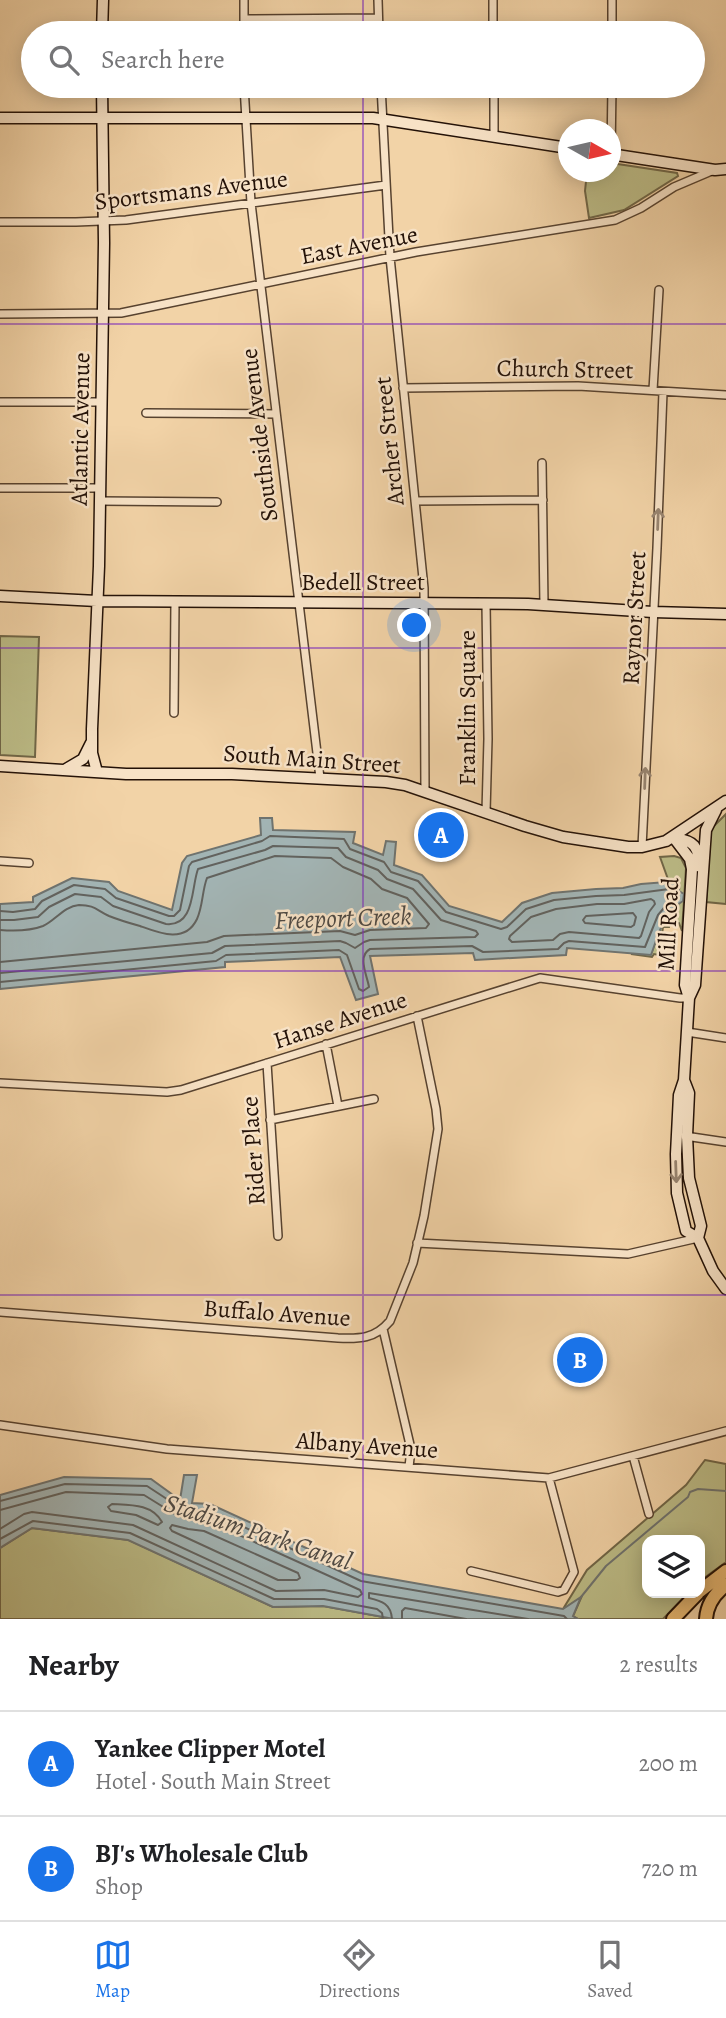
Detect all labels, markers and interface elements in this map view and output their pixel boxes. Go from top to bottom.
search box [21,21,705,98]
icon: search [45,41,83,79]
text: Search here [101,42,225,77]
north arrow [558,119,621,182]
street label: Sportsmans Avenue [93,162,289,218]
street label: East Avenue [298,218,420,272]
street label: Southside Avenue [233,347,285,523]
street label: Atlantic Avenue [63,352,97,507]
street label: Church Street [496,352,634,386]
street label: Archer Street [366,375,412,508]
one-way arrow [652,508,665,531]
street label: Raynor Street [615,550,653,686]
street label: Bedell Street [301,566,425,598]
your location [397,608,431,642]
street label: Franklin Square [451,630,483,786]
street label: South Main Street [222,737,402,781]
one-way arrow [638,767,651,790]
pin: A [418,809,464,861]
street label: Mill Road [650,876,686,971]
water label: Freeport Creek [274,898,412,938]
street label: Hanse Avenue [269,983,411,1057]
street label: Rider Place [233,1095,273,1207]
one-way arrow [670,1160,683,1183]
street label: Buffalo Avenue [202,1292,352,1334]
pin: B [557,1334,603,1386]
street label: Albany Avenue [294,1424,439,1466]
water label: Stadium Park Canal [160,1485,357,1579]
map controls [642,1535,705,1598]
button: layers [642,1535,705,1598]
text: Nearby [28,1645,119,1685]
text: 2 results [620,1649,698,1680]
text: Yankee Clipper Motel [95,1731,325,1766]
text: A [44,1748,58,1779]
text: 200 m [639,1748,698,1779]
text: Hotel · South Main Street [95,1766,331,1797]
text: BJ's Wholesale Club [95,1836,308,1871]
text: B [44,1853,58,1884]
text: 720 m [641,1853,698,1884]
text: Shop [95,1871,143,1902]
tab: Map [94,1936,132,2004]
tab: Directions [319,1936,400,2004]
tab: Saved [587,1936,632,2004]

